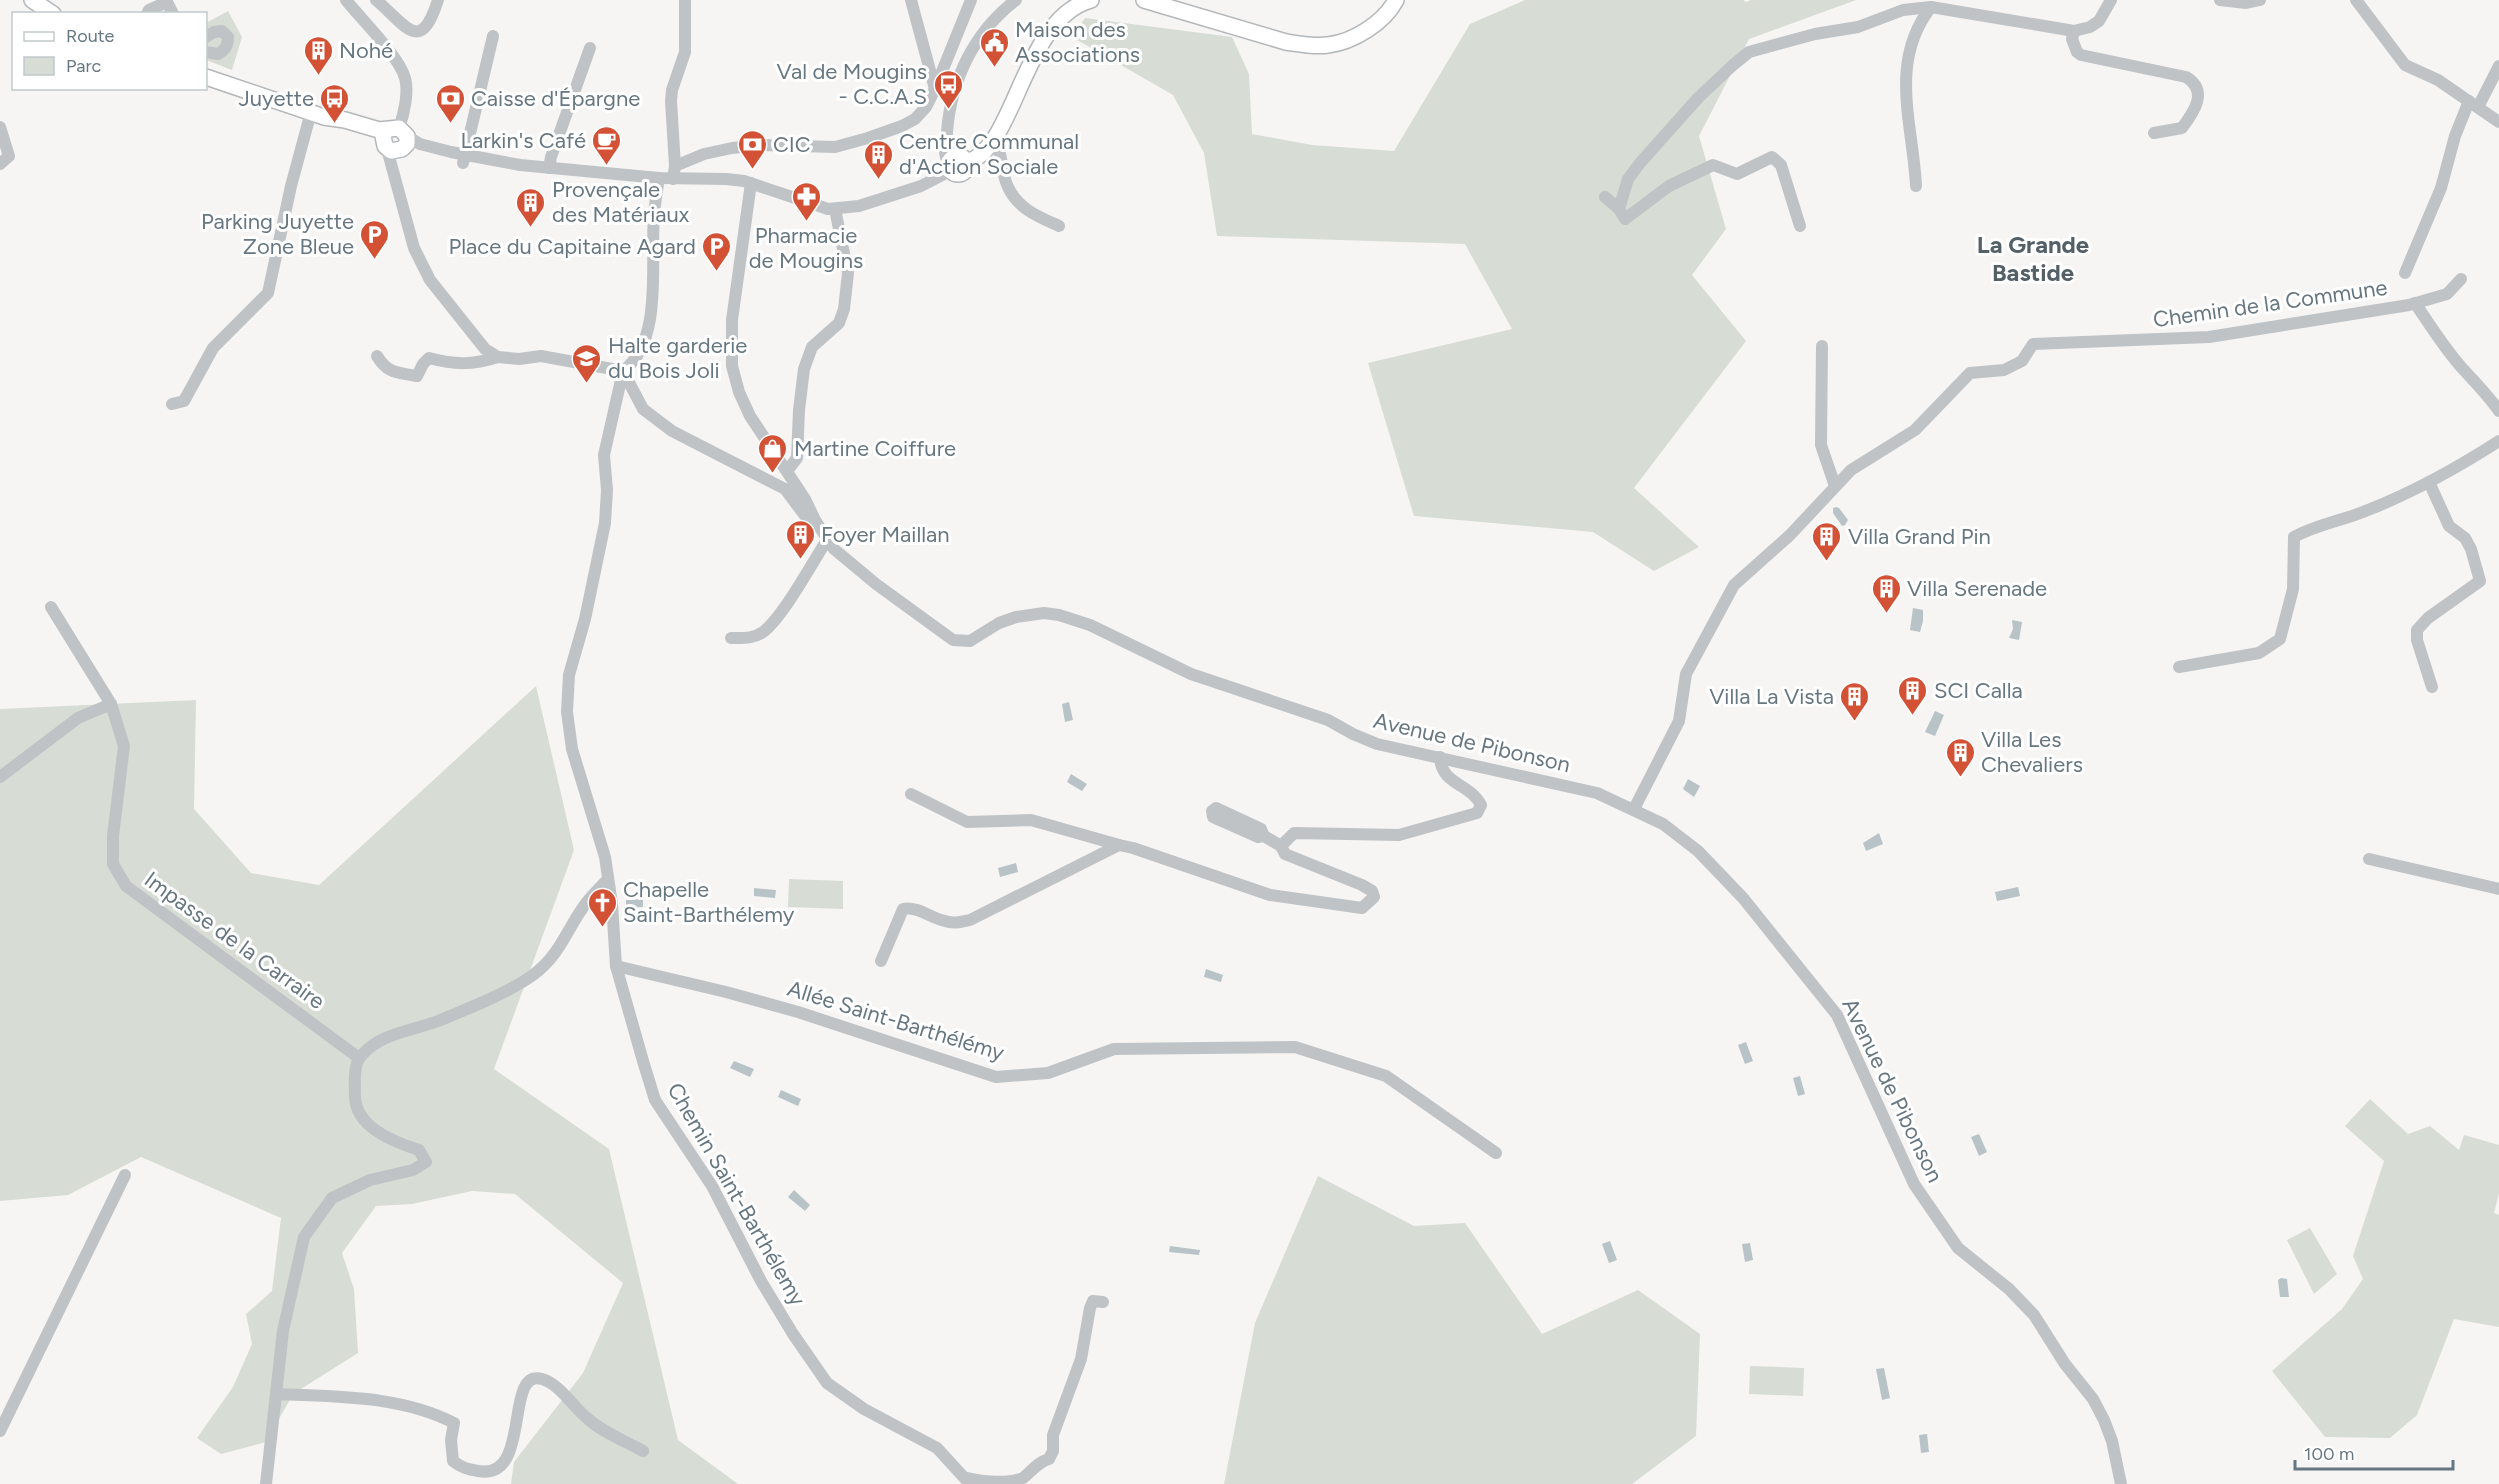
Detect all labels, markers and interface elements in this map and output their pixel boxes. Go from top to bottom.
legend [12,12,207,90]
place label: Maison des Associations [1015,16,1140,68]
text: Route [66,25,115,47]
public building icon: Maison des Associations [978,26,1010,68]
building icon: Nohé [302,34,334,76]
place label: Nohé [339,37,393,64]
text: Parc [66,55,102,77]
place label: Val de Mougins - C.C.A.S [777,58,927,110]
bus stop icon: Val de Mougins - C.C.A.S [932,68,964,110]
bus stop icon: Juyette [319,82,351,124]
bank icon: Caisse d'Épargne [434,82,466,124]
place label: Juyette [238,85,314,112]
place label: Caisse d'Épargne [471,85,640,112]
cafe icon: Larkin's Café [591,124,623,166]
place label: Larkin's Café [461,127,586,154]
bank icon: CIC [736,128,768,170]
place label: Centre Communal d'Action Sociale [899,128,1079,180]
place label: CIC [773,131,811,158]
building icon: Centre Communal d'Action Sociale [862,138,894,180]
place label: Provençale des Matériaux [552,176,690,228]
pharmacy icon: Pharmacie de Mougins [790,180,822,222]
building icon: Provençale des Matériaux [515,186,547,228]
place label: Parking Juyette Zone Bleue [201,208,354,260]
parking icon: Parking Juyette Zone Bleue [359,218,391,260]
place label: Pharmacie de Mougins [749,222,863,274]
parking icon: Place du Capitaine Agard [701,230,733,272]
district label: La Grande Bastide [1977,230,2089,287]
place label: Place du Capitaine Agard [449,233,696,260]
street label: Chemin de la Commune [2151,274,2389,333]
place label: Halte garderie du Bois Joli [608,332,747,384]
school or university icon: Halte garderie du Bois Joli [571,342,603,384]
shop icon: Martine Coiffure [757,432,789,474]
place label: Martine Coiffure [794,435,956,462]
building icon: Foyer Maillan [784,518,816,560]
building icon: Villa Grand Pin [1811,520,1843,562]
place label: Foyer Maillan [821,521,950,548]
place label: Villa Grand Pin [1848,523,1991,550]
building icon: Villa Serenade [1870,572,1902,614]
place label: Villa Serenade [1907,575,2047,602]
building icon: SCI Calla [1897,674,1929,716]
place label: SCI Calla [1934,677,2023,704]
building icon: Villa La Vista [1839,680,1871,722]
place label: Villa La Vista [1709,683,1834,710]
street label: Avenue de Pibonson [1371,707,1573,778]
place label: Villa Les Chevaliers [1981,726,2083,778]
building icon: Villa Les Chevaliers [1944,736,1976,778]
street label: Impasse de la Carraire [139,866,330,1015]
place label: Chapelle Saint-Barthélemy [623,876,795,928]
church icon: Chapelle Saint-Barthélemy [586,886,618,928]
street label: Allée Saint-Barthélémy [784,975,1008,1066]
street label: Avenue de Pibonson [1836,994,1949,1187]
street label: Chemin Saint-Barthélemy [662,1078,812,1311]
scale bar [2295,1433,2452,1471]
text: 100 m [2304,1443,2354,1465]

